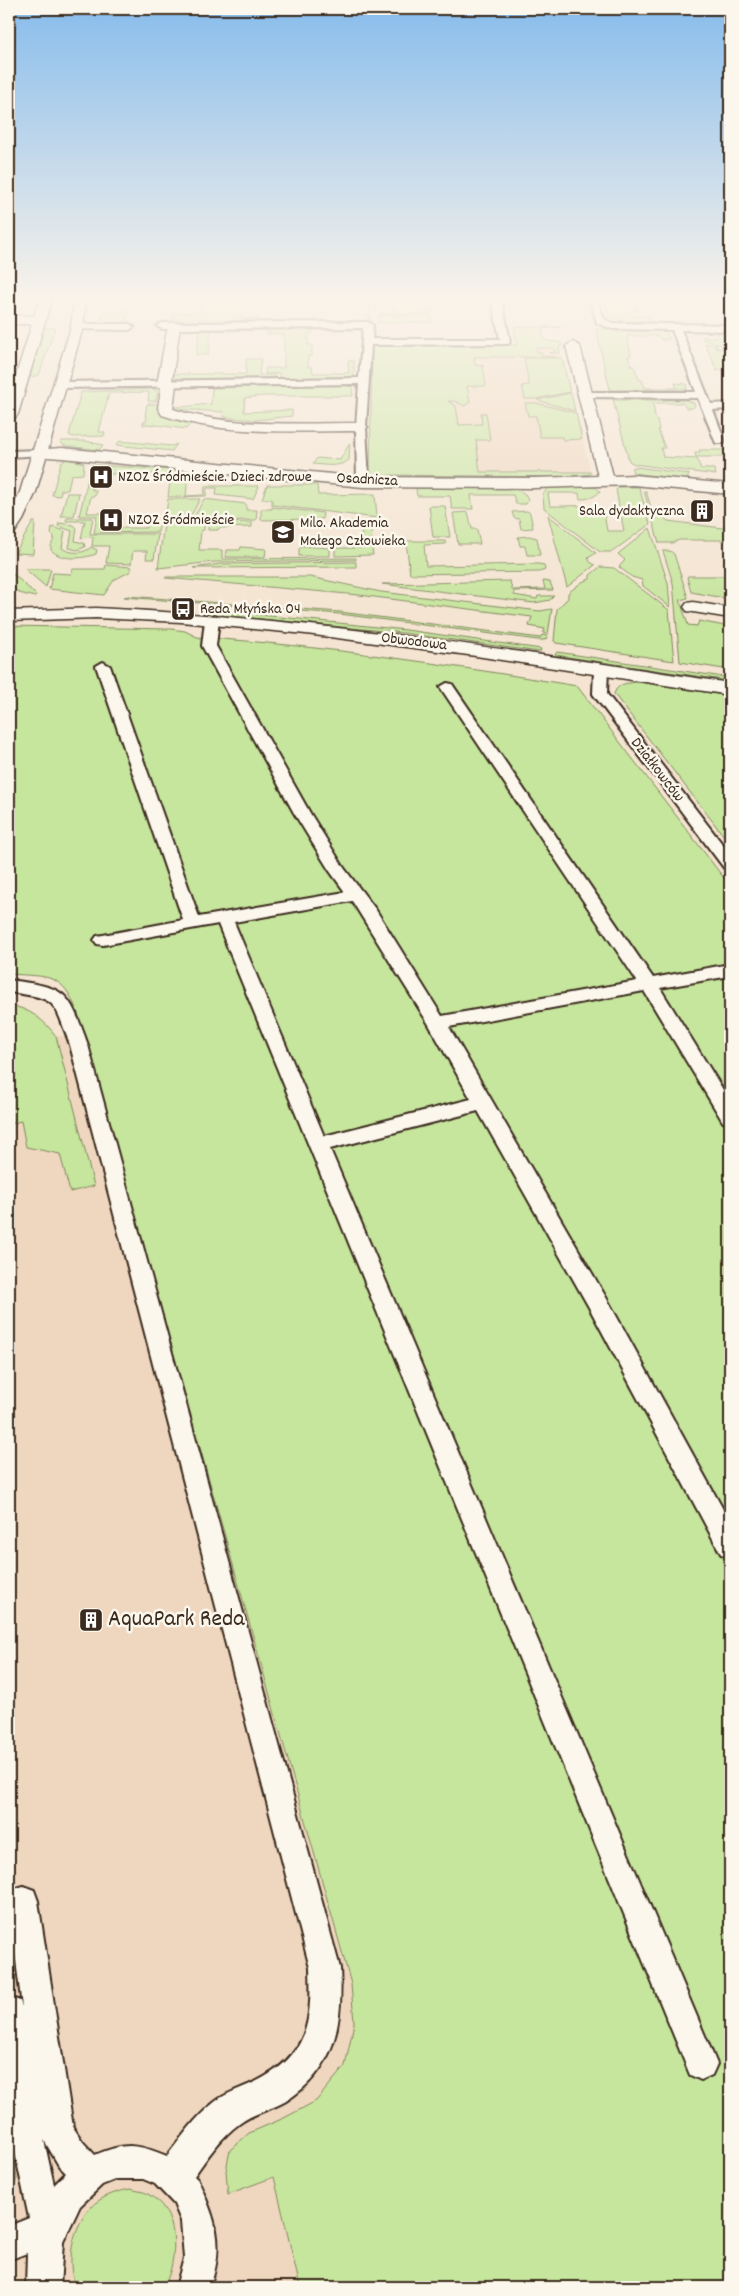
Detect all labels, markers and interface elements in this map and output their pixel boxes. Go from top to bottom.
hospital icon: NZOZ Śródmieście. Dzieci zdrowe [88,464,114,490]
place label: NZOZ Śródmieście. Dzieci zdrowe [118,466,312,489]
street label: Osadnicza [336,467,399,493]
building icon: Sala dydaktyczna [689,498,715,524]
place label: Sala dydaktyczna [579,500,684,523]
hospital icon: NZOZ Śródmieście [98,507,124,533]
place label: NZOZ Śródmieście [128,509,234,532]
place label: Milo. Akademia Małego Człowieka [300,512,406,553]
school or university icon: Milo. Akademia Małego Człowieka [270,519,296,545]
bus stop icon: Reda Młyńska 04 [170,596,196,622]
place label: Reda Młyńska 04 [200,598,301,621]
street label: Obwodowa [380,627,449,657]
street label: Działkowców [624,733,690,807]
place label: AquaPark Reda [108,1603,245,1637]
building icon: AquaPark Reda [78,1607,104,1633]

